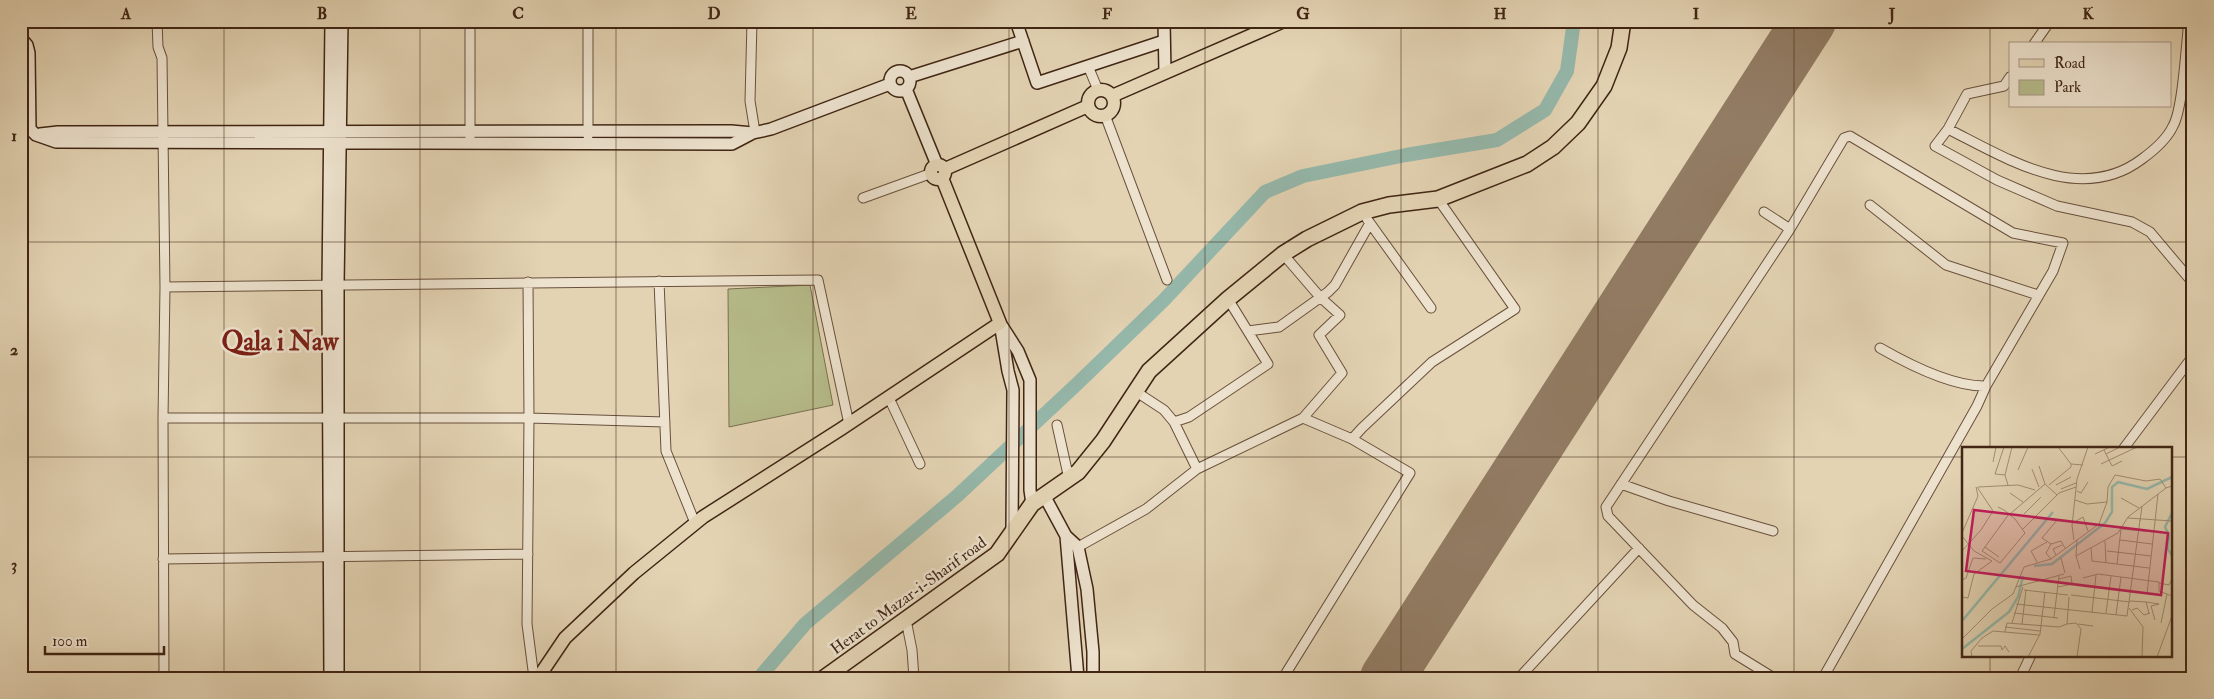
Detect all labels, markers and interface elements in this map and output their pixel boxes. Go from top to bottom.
text: A [120,4,132,24]
text: B [317,4,327,24]
text: C [512,4,524,24]
text: D [707,4,721,24]
text: E [905,4,917,24]
text: F [1102,4,1112,24]
text: G [1296,4,1310,24]
text: H [1493,4,1507,24]
text: I [1693,4,1700,24]
text: J [1888,4,1896,25]
text: K [2082,4,2094,24]
legend [2009,42,2172,108]
text: Road [2054,54,2086,73]
text: Park [2054,78,2081,97]
text: 1 [11,126,17,146]
district label: Qala i Naw [222,326,339,358]
text: 2 [10,340,18,360]
inset map [1962,447,2172,656]
street label: Herat to Mazar-i-Sharif road [827,532,990,659]
text: 3 [11,555,17,575]
scale bar [45,624,164,656]
text: 100 m [52,632,88,651]

